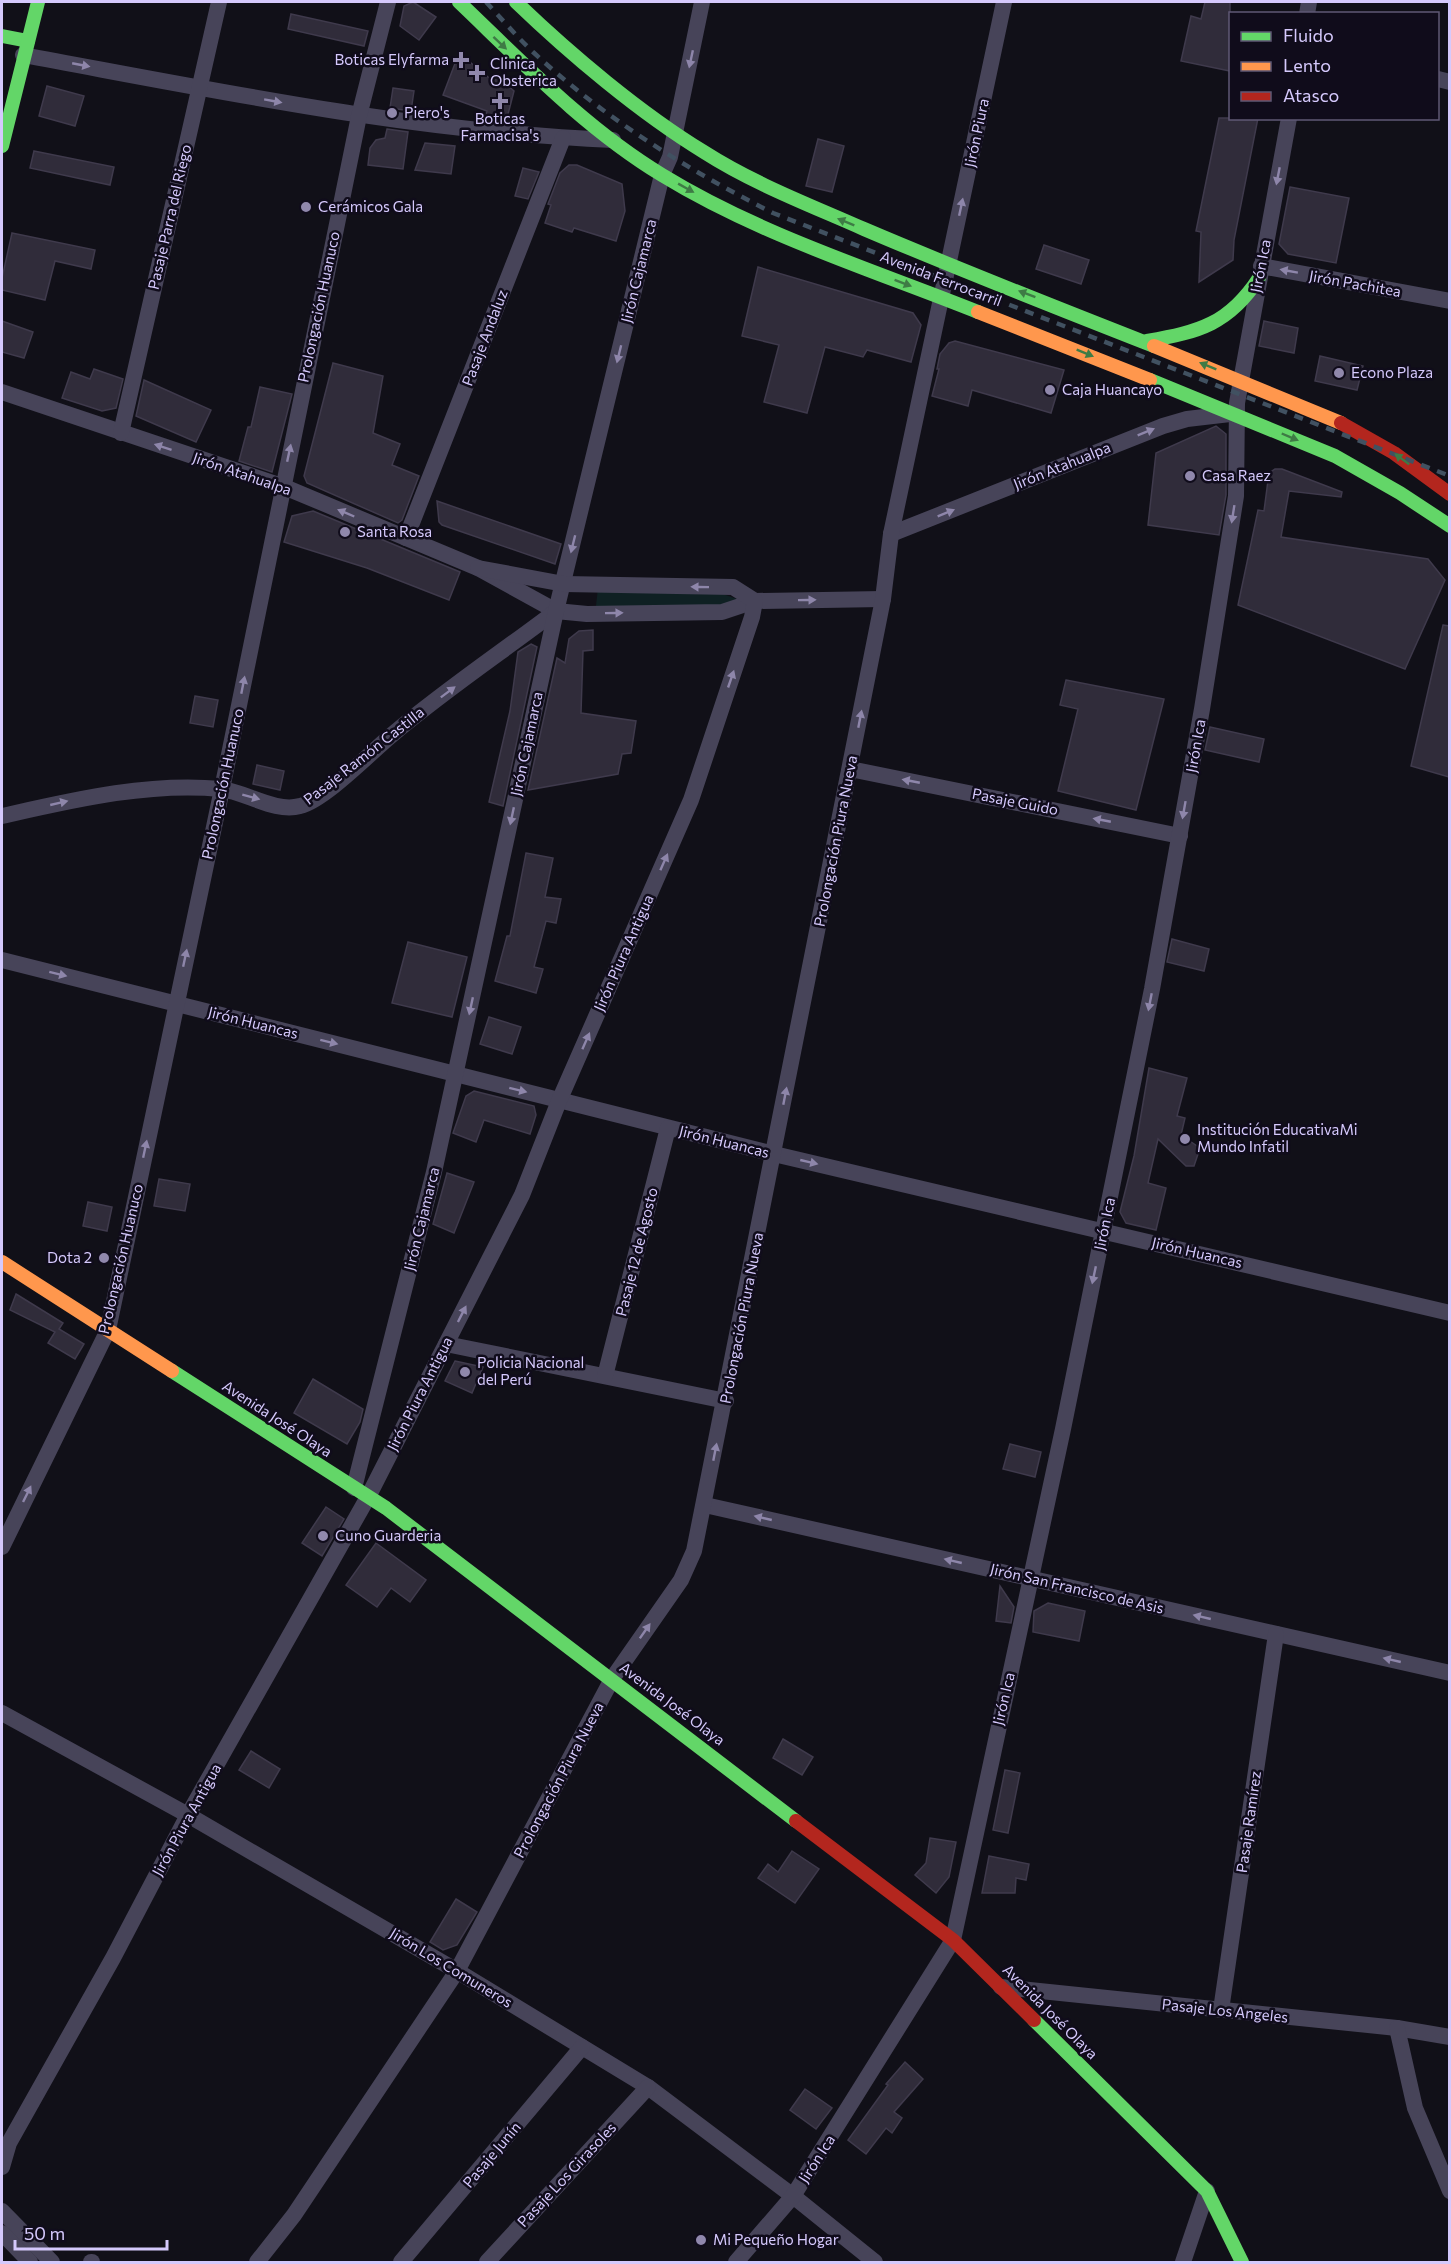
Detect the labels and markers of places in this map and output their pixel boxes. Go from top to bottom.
place label: Boticas Elyfarma [334,50,449,68]
marker: Boticas Elyfarma [454,53,468,67]
place label: Clinica Obsterica [490,54,557,89]
marker: Clinica Obsterica [468,64,486,82]
marker: Boticas Farmacisa's [493,94,507,108]
place label: Piero's [404,103,450,121]
marker: Piero's [385,106,399,120]
place label: Boticas Farmacisa's [461,109,540,144]
place label: Cerámicos Gala [318,197,423,215]
marker: Cerámicos Gala [299,200,313,214]
place label: Econo Plaza [1351,363,1433,381]
marker: Econo Plaza [1332,366,1346,380]
place label: Caja Huancayo [1062,380,1162,398]
marker: Caja Huancayo [1043,383,1057,397]
place label: Casa Raez [1202,466,1271,484]
marker: Casa Raez [1183,469,1197,483]
place label: Santa Rosa [357,522,432,540]
marker: Santa Rosa [338,525,352,539]
place label: Institución EducativaMi Mundo Infatil [1197,1120,1358,1155]
marker: Institución EducativaMi Mundo Infatil [1178,1132,1192,1146]
place label: Dota 2 [47,1248,92,1266]
marker: Dota 2 [97,1251,111,1265]
place label: Policia Nacional del Perú [477,1353,584,1388]
marker: Policia Nacional del Perú [458,1365,472,1379]
place label: Cuno Guarderia [335,1526,441,1544]
marker: Cuno Guarderia [316,1529,330,1543]
place label: Mi Pequeño Hogar [713,2230,839,2248]
marker: Mi Pequeño Hogar [694,2233,708,2247]

